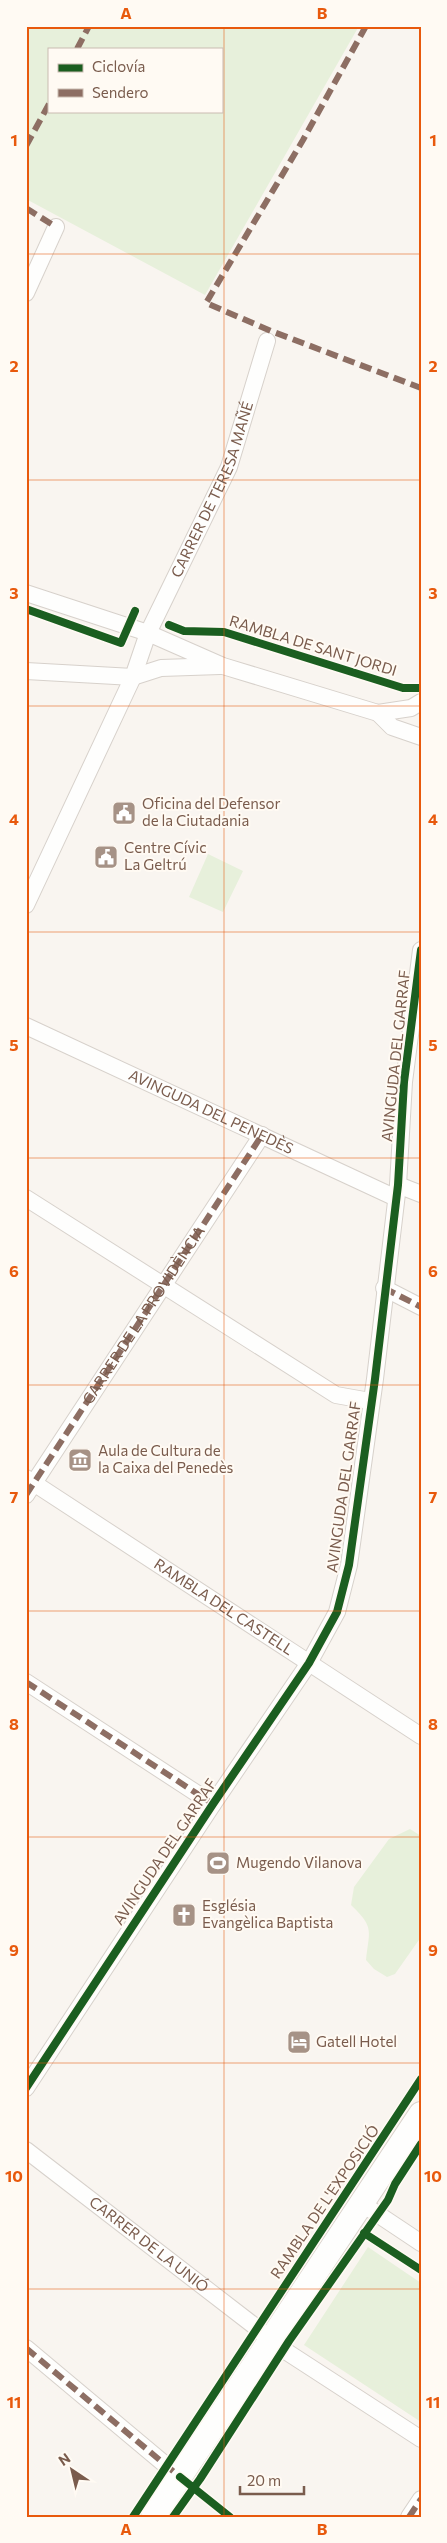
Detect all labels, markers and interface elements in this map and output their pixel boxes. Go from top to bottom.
text: A [120,3,132,22]
text: B [317,3,328,22]
legend [48,48,222,112]
text: Ciclovía [92,57,145,75]
text: Sendero [92,83,149,101]
text: 1 [10,130,18,149]
text: 1 [429,130,437,149]
text: 2 [9,356,19,375]
text: 2 [428,356,438,375]
street label: CARRER DE TERESA MAÑÉ [166,399,256,580]
text: 3 [9,583,19,602]
text: 3 [428,583,438,602]
street label: RAMBLA DE SANT JORDI [227,611,399,679]
place label: Oficina del Defensor de la Ciutadania [142,794,281,829]
public building icon: Oficina del Defensor de la Ciutadania [111,800,137,826]
text: 4 [9,809,19,828]
text: 4 [428,809,438,828]
place label: Centre Cívic La Geltrú [124,838,207,873]
public building icon: Centre Cívic La Geltrú [93,844,119,870]
street label: AVINGUDA DEL GARRAF [377,969,413,1143]
text: 5 [9,1035,19,1054]
text: 5 [428,1035,438,1054]
street label: AVINGUDA DEL PENEDÈS [126,1065,297,1157]
street label: CARRER DE LA PROVIDÈNCIA [78,1222,208,1407]
text: 6 [9,1261,19,1280]
text: 6 [428,1261,438,1280]
street label: AVINGUDA DEL GARRAF [322,1400,364,1574]
place label: Aula de Cultura de la Caixa del Penedès [98,1441,234,1476]
museum icon: Aula de Cultura de la Caixa del Penedès [67,1447,93,1473]
text: 7 [10,1487,19,1506]
text: 7 [429,1487,438,1506]
street label: RAMBLA DEL CASTELL [151,1554,298,1658]
text: 8 [9,1714,19,1733]
text: 8 [428,1714,438,1733]
street label: AVINGUDA DEL GARRAF [108,1775,220,1928]
sports icon: Mugendo Vilanova [205,1850,231,1876]
place label: Mugendo Vilanova [236,1853,362,1871]
place label: Església Evangèlica Baptista [202,1896,333,1931]
church icon: Església Evangèlica Baptista [171,1902,197,1928]
text: 9 [9,1940,19,1959]
text: 9 [428,1940,438,1959]
hotel icon: Gatell Hotel [286,2029,312,2055]
place label: Gatell Hotel [316,2032,397,2050]
street label: RAMBLA DE L'EXPOSICIÓ [265,2121,382,2282]
text: 10 [5,2166,23,2185]
text: 10 [424,2166,442,2185]
street label: CARRER DE LA UNIÓ [86,2192,213,2296]
text: 11 [7,2392,21,2411]
text: 11 [426,2392,440,2411]
north arrow [48,2446,98,2496]
text: N [55,2449,73,2469]
scale bar [240,2463,303,2495]
text: 20 m [247,2471,281,2489]
text: A [120,2519,132,2538]
text: B [317,2519,328,2538]

